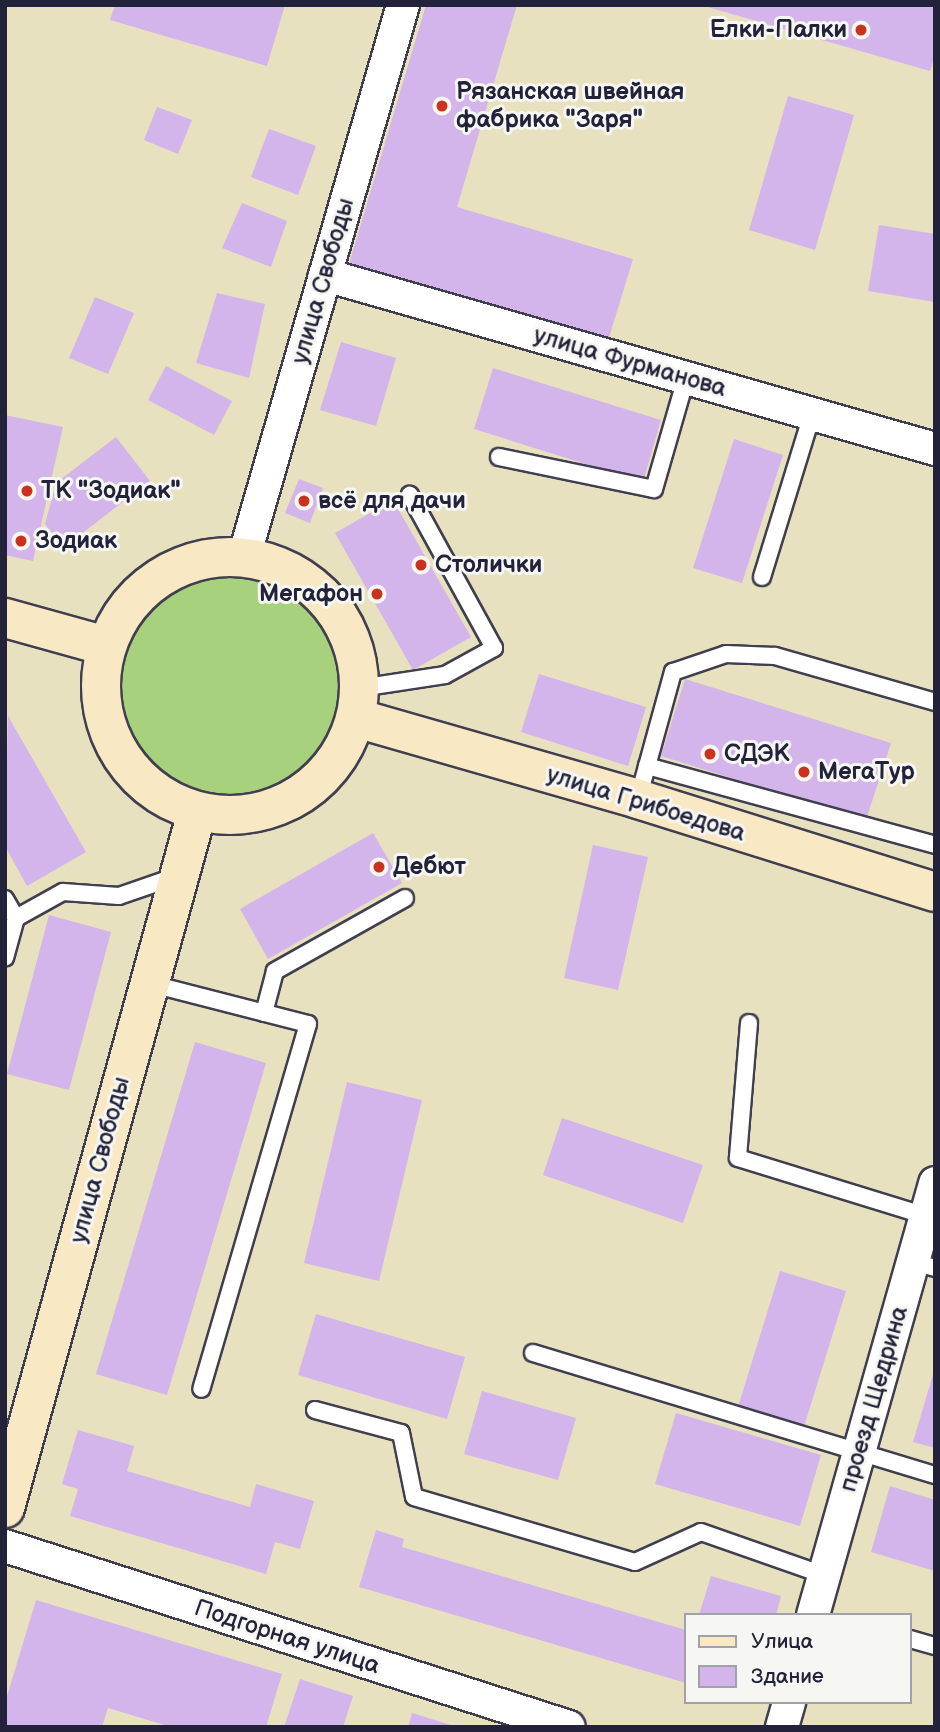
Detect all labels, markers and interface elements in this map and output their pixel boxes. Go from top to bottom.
place label: Елки-Палки [710,16,847,44]
marker: Елки-Палки [853,22,869,38]
place label: Рязанская швейная фабрика "Заря" [456,78,684,134]
marker: Рязанская швейная фабрика "Заря" [434,98,450,114]
street label: улица Свободы [286,195,360,367]
street label: улица Фурманова [530,321,730,403]
place label: ТК "Зодиак" [41,477,181,505]
marker: ТК "Зодиак" [19,483,35,499]
place label: всё для дачи [318,487,466,515]
marker: всё для дачи [296,493,312,509]
place label: Зодиак [35,527,117,555]
marker: Зодиак [13,533,29,549]
place label: Столички [435,551,542,579]
marker: Столички [413,557,429,573]
place label: Мегафон [259,580,363,608]
marker: Мегафон [369,586,385,602]
place label: СДЭК [724,740,790,768]
marker: СДЭК [702,746,718,762]
place label: МегаТур [818,758,915,786]
street label: улица Грибоедова [543,760,749,848]
marker: МегаТур [796,764,812,780]
place label: Дебют [393,853,466,881]
marker: Дебют [371,859,387,875]
street label: улица Свободы [64,1074,136,1246]
street label: проезд Щедрина [834,1303,914,1495]
street label: Подгорная улица [191,1593,383,1681]
legend [684,1613,912,1704]
text: Улица [751,1629,813,1654]
text: Здание [751,1664,824,1689]

